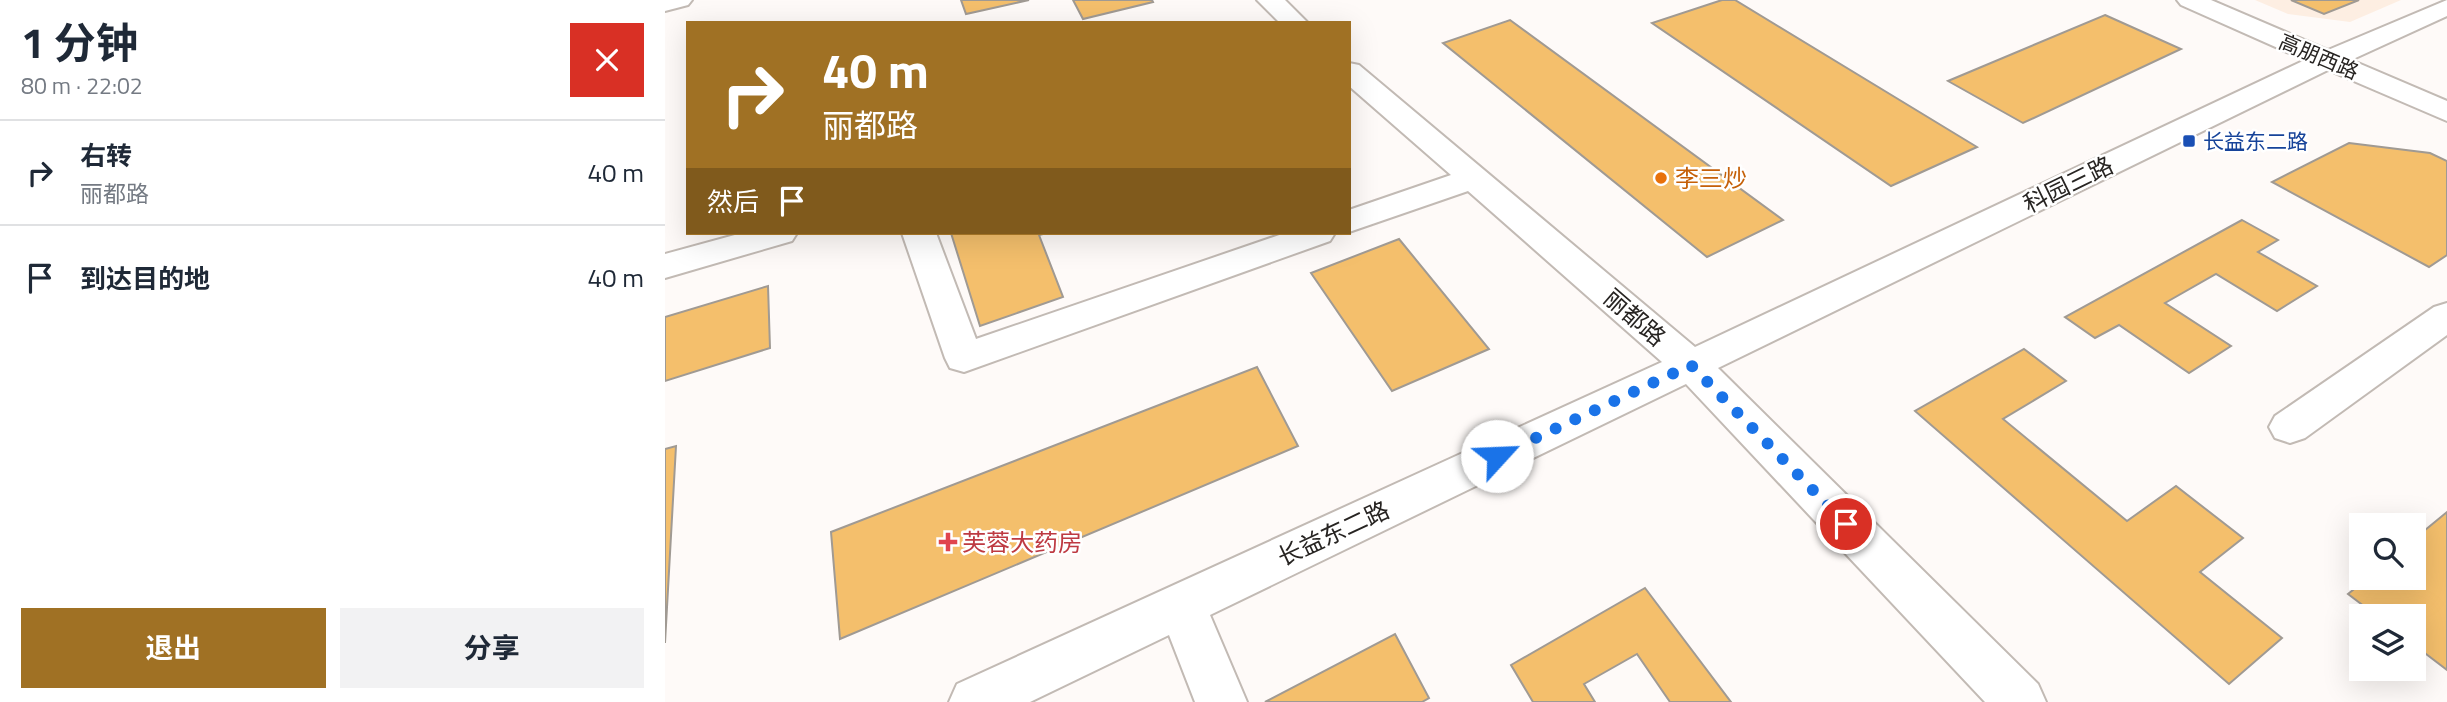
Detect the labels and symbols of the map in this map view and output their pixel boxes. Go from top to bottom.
street label: 高朋西路 [2274,25,2364,87]
place label: 长益东二路 [2203,125,2308,157]
marker: 长益东二路 [2181,133,2197,149]
street label: 科园三路 [2017,147,2119,221]
place label: 李三炒 [1675,160,1747,196]
marker: 李三炒 [1653,170,1669,186]
street label: 丽都路 [1596,280,1674,354]
position arrow [1460,419,1534,493]
street label: 长益东二路 [1271,491,1395,575]
pin [1816,494,1876,554]
place label: 芙蓉大药房 [962,524,1082,560]
marker: 芙蓉大药房 [940,534,956,550]

